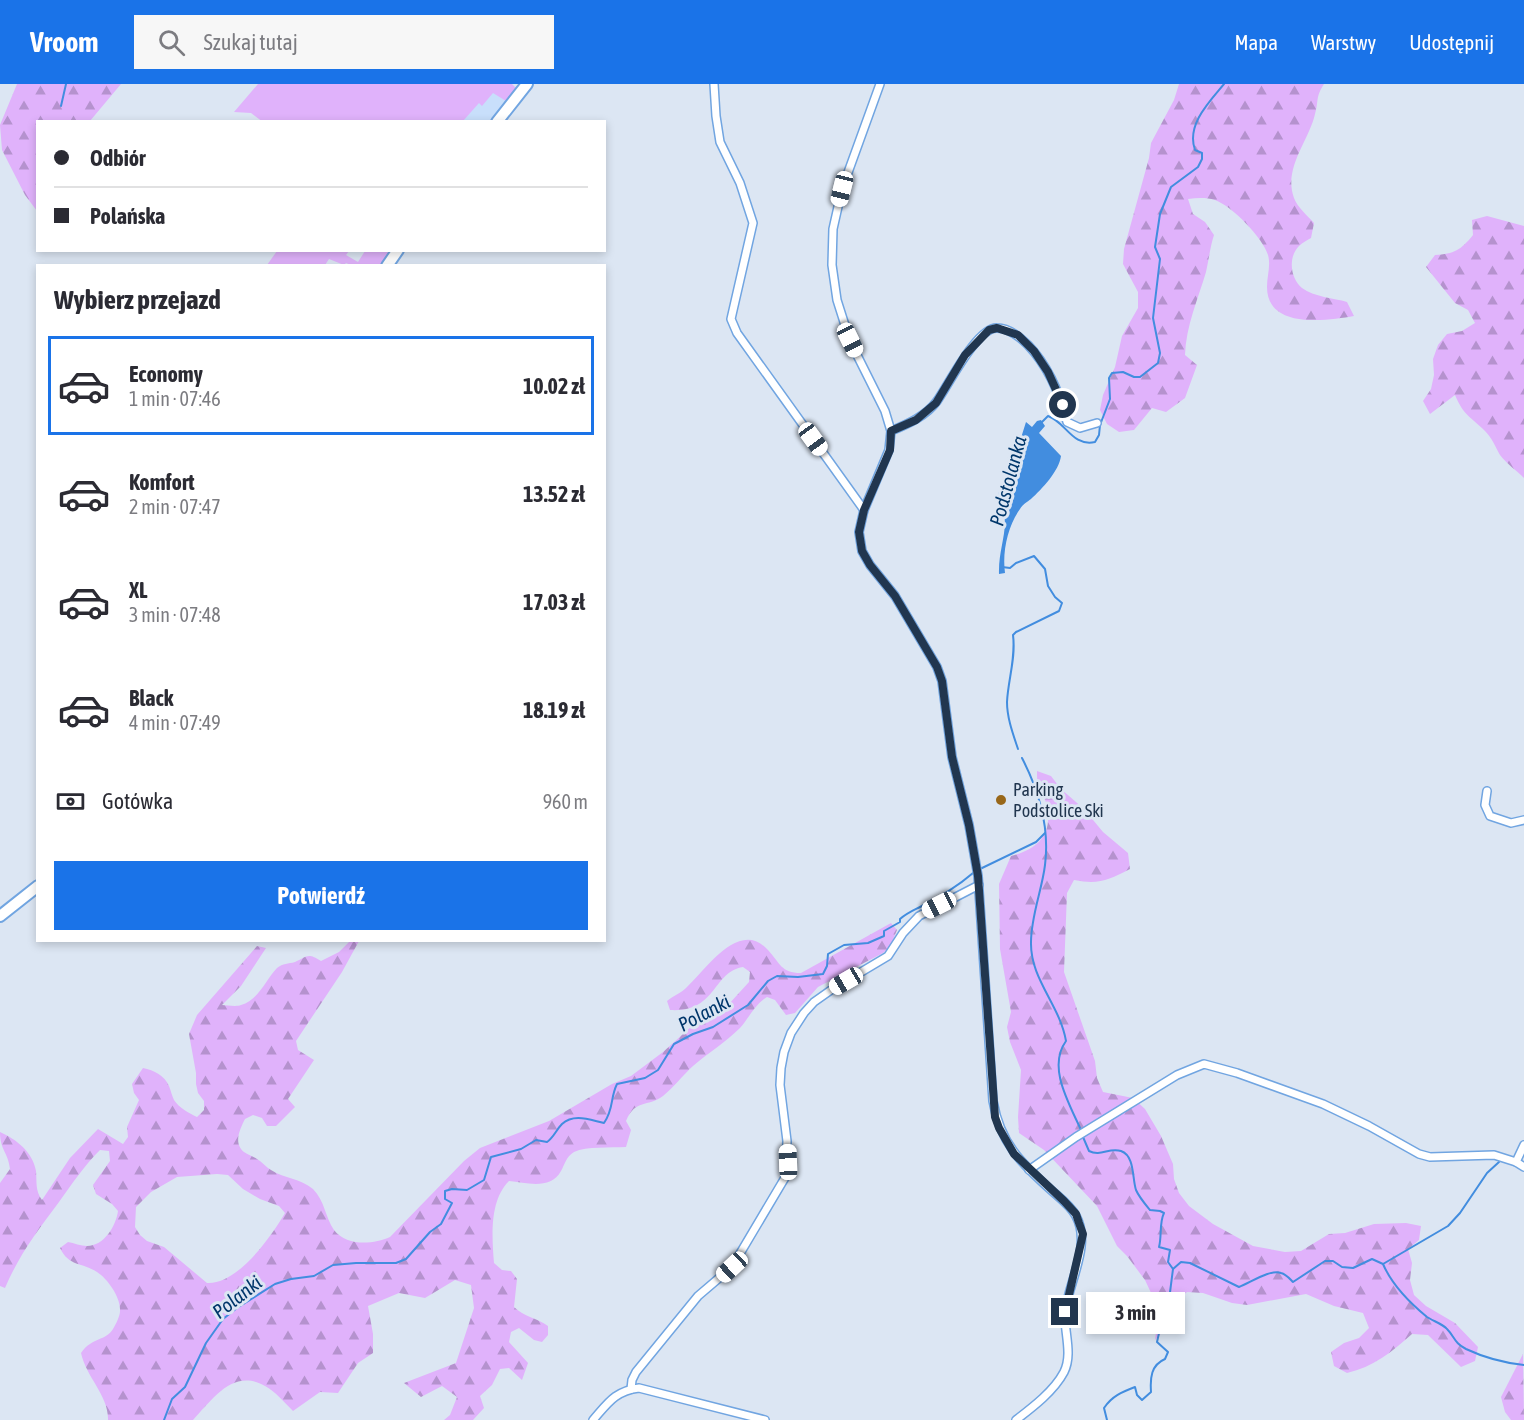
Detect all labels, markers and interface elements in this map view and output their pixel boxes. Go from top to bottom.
search box [134,15,554,69]
text: Vroom [30,26,98,58]
icon: search [155,26,188,59]
text: Szukaj tutaj [203,29,298,55]
text: Mapa [1234,30,1278,54]
text: Warstwy [1311,30,1376,54]
text: Udostępnij [1409,30,1494,54]
text: Odbiór [90,145,146,171]
car [829,169,855,209]
text: Polańska [90,203,165,229]
text: Wybierz przejazd [54,284,221,315]
car [834,320,866,360]
icon: car [57,359,111,413]
text: Economy [129,361,203,387]
text: 10.02 zł [523,373,585,399]
text: 1 min · 07:46 [129,387,221,410]
route start [1049,391,1076,418]
car [795,419,831,459]
water label: Podstolanka [984,433,1031,528]
icon: car [57,467,111,521]
text: Komfort [129,469,195,495]
text: 13.52 zł [523,481,585,507]
text: 2 min · 07:47 [129,495,221,518]
icon: car [57,575,111,629]
text: XL [129,577,147,603]
text: 17.03 zł [523,589,585,615]
text: 3 min · 07:48 [129,603,221,626]
icon: car [57,683,111,737]
text: Black [129,685,173,711]
text: 18.19 zł [523,697,585,723]
text: 4 min · 07:49 [129,711,221,734]
place label: Parking Podstolice Ski [1013,779,1104,821]
icon: cash [54,785,87,818]
text: Gotówka [102,788,173,814]
text: 960 m [543,790,588,813]
marker: Parking Podstolice Ski [994,793,1008,807]
button: Potwierdź [54,861,588,930]
car [919,889,959,921]
car [826,964,866,998]
water label: Polanki [674,989,734,1036]
car [778,1144,798,1180]
car [713,1248,751,1286]
water label: Polanki [208,1270,266,1323]
callout: 3 min [1086,1291,1185,1333]
route end [1051,1298,1078,1325]
text: 3 min [1115,1301,1156,1324]

